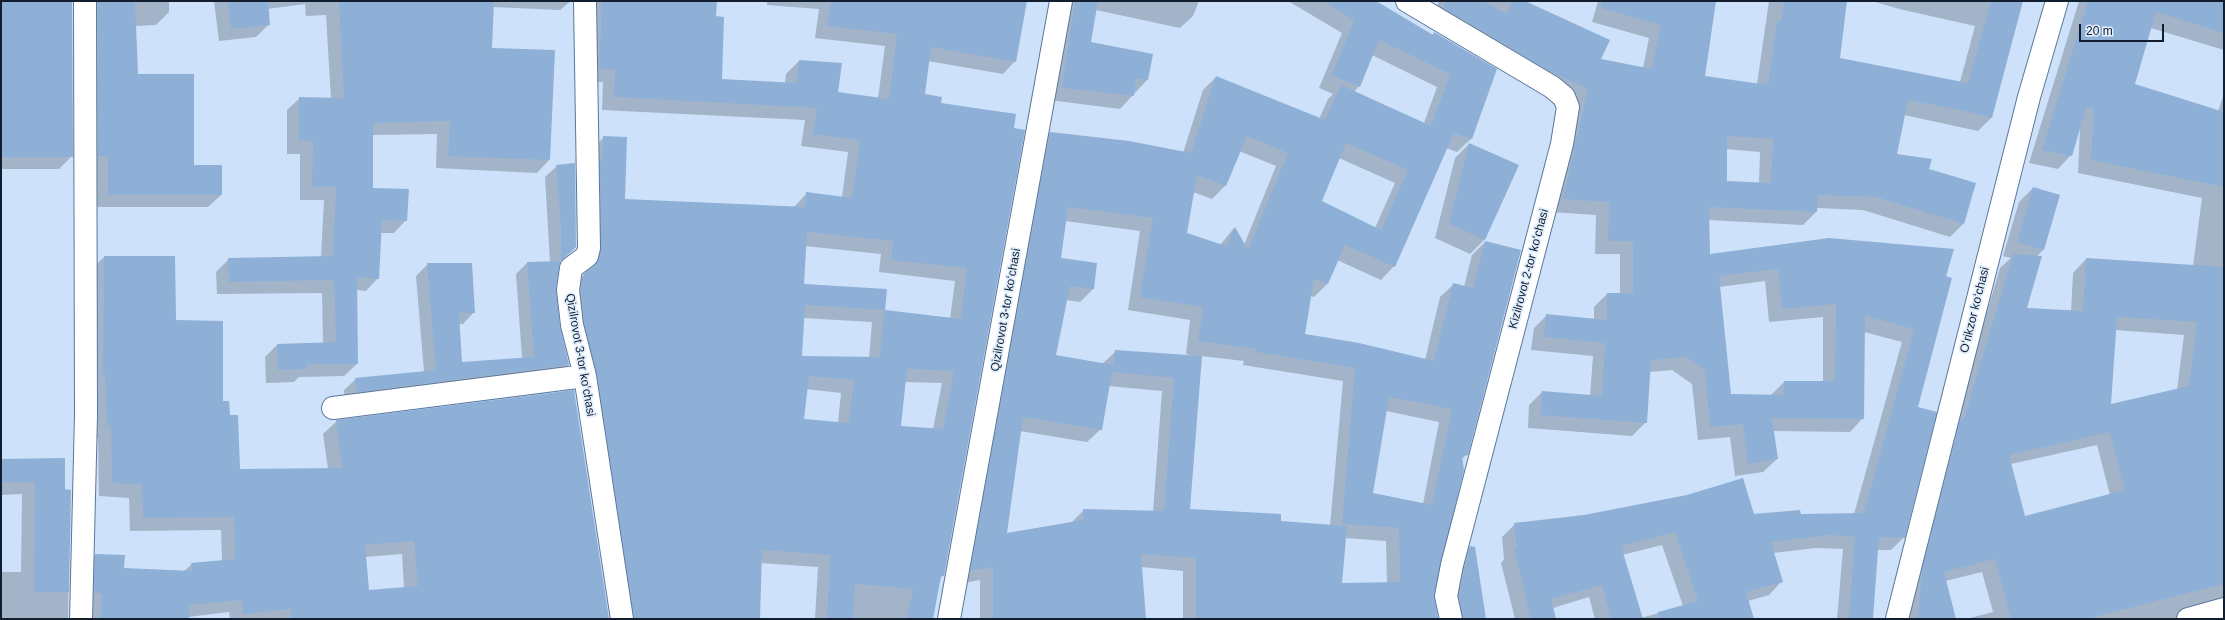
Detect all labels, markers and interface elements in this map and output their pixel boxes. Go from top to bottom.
scale bar [2081,16,2166,42]
text: 20 m [2086,24,2113,38]
street label: Kizilrovot 2-tor koʻchasi [1506,208,1552,330]
street label: Qizilrovot 3-tor koʻchasi [988,247,1024,373]
street label: Oʻrikzor koʻchasi [1957,266,1993,354]
street label: Qizilrovot 3-tor koʻchasi [562,292,598,418]

